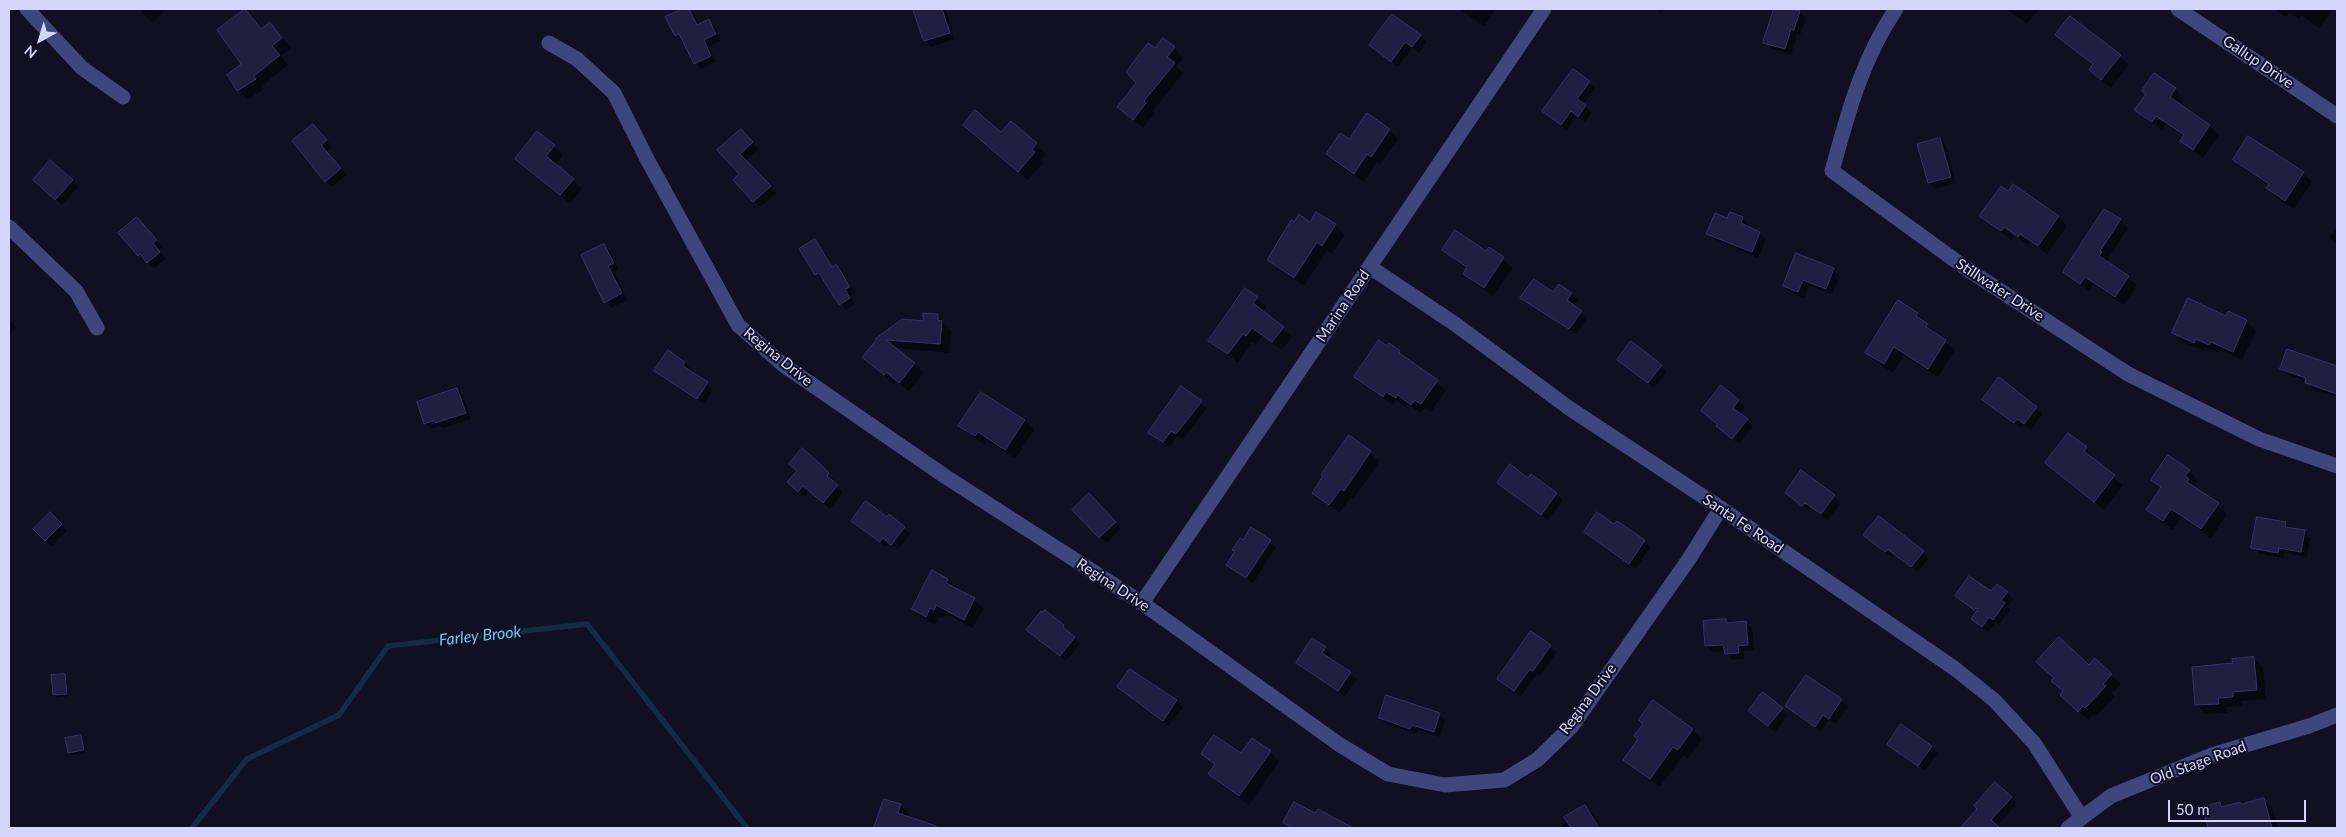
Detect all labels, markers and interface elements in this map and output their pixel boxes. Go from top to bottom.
north arrow [15,15,65,65]
street label: Gallup Drive [2219,32,2297,92]
text: N [21,42,40,62]
street label: Stillwater Drive [1953,255,2047,325]
street label: Marina Road [1312,266,1374,346]
street label: Regina Drive [740,324,816,390]
street label: Santa Fe Road [1699,490,1787,558]
street label: Regina Drive [1073,555,1153,615]
water label: Farley Brook [438,622,522,650]
street label: Regina Drive [1556,660,1620,738]
street label: Old Stage Road [2147,737,2249,789]
scale bar [2171,790,2308,822]
text: 50 m [2176,800,2210,818]

